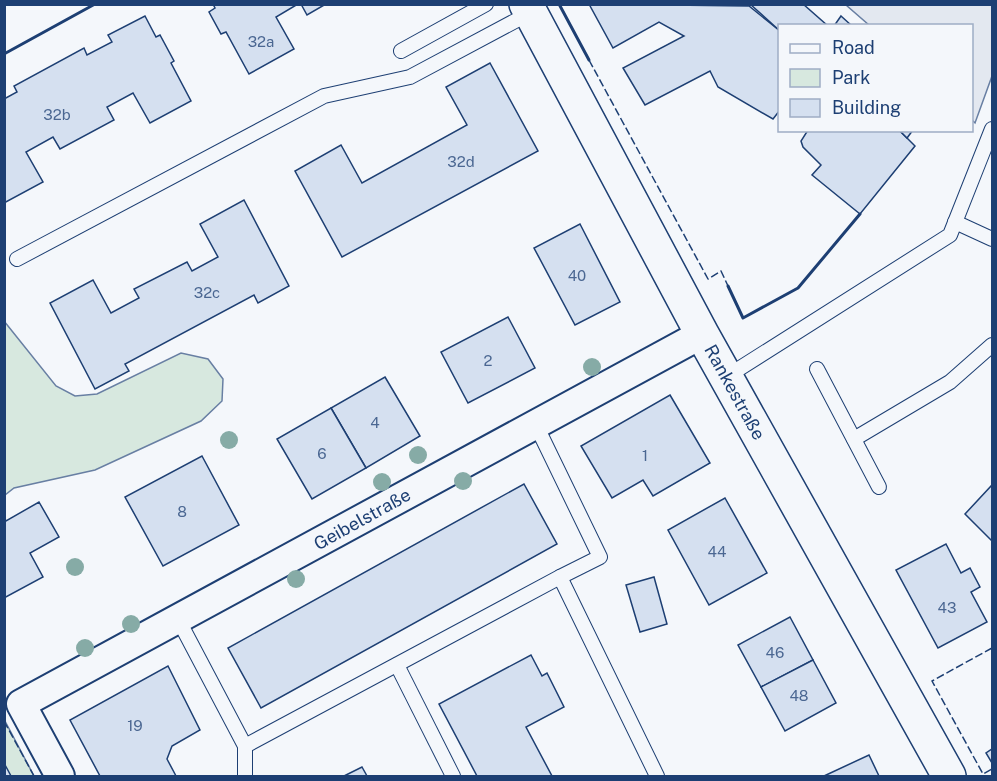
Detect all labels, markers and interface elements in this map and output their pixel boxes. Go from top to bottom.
legend [778,24,973,132]
house number: 32a [248,33,274,50]
text: Road [832,37,875,58]
text: Park [832,67,870,88]
text: Building [832,97,901,118]
house number: 32b [43,106,71,123]
house number: 32d [447,153,475,170]
house number: 40 [568,267,586,284]
house number: 32c [194,284,220,301]
street label: Rankestraße [700,341,770,443]
house number: 2 [484,352,493,369]
house number: 4 [370,414,380,431]
house number: 6 [317,445,327,462]
house number: 1 [642,447,648,464]
street label: Geibelstraße [310,484,414,554]
house number: 8 [177,503,187,520]
house number: 44 [708,543,726,560]
house number: 43 [938,599,956,616]
house number: 46 [766,644,784,661]
house number: 48 [789,687,809,704]
house number: 19 [127,717,143,734]

